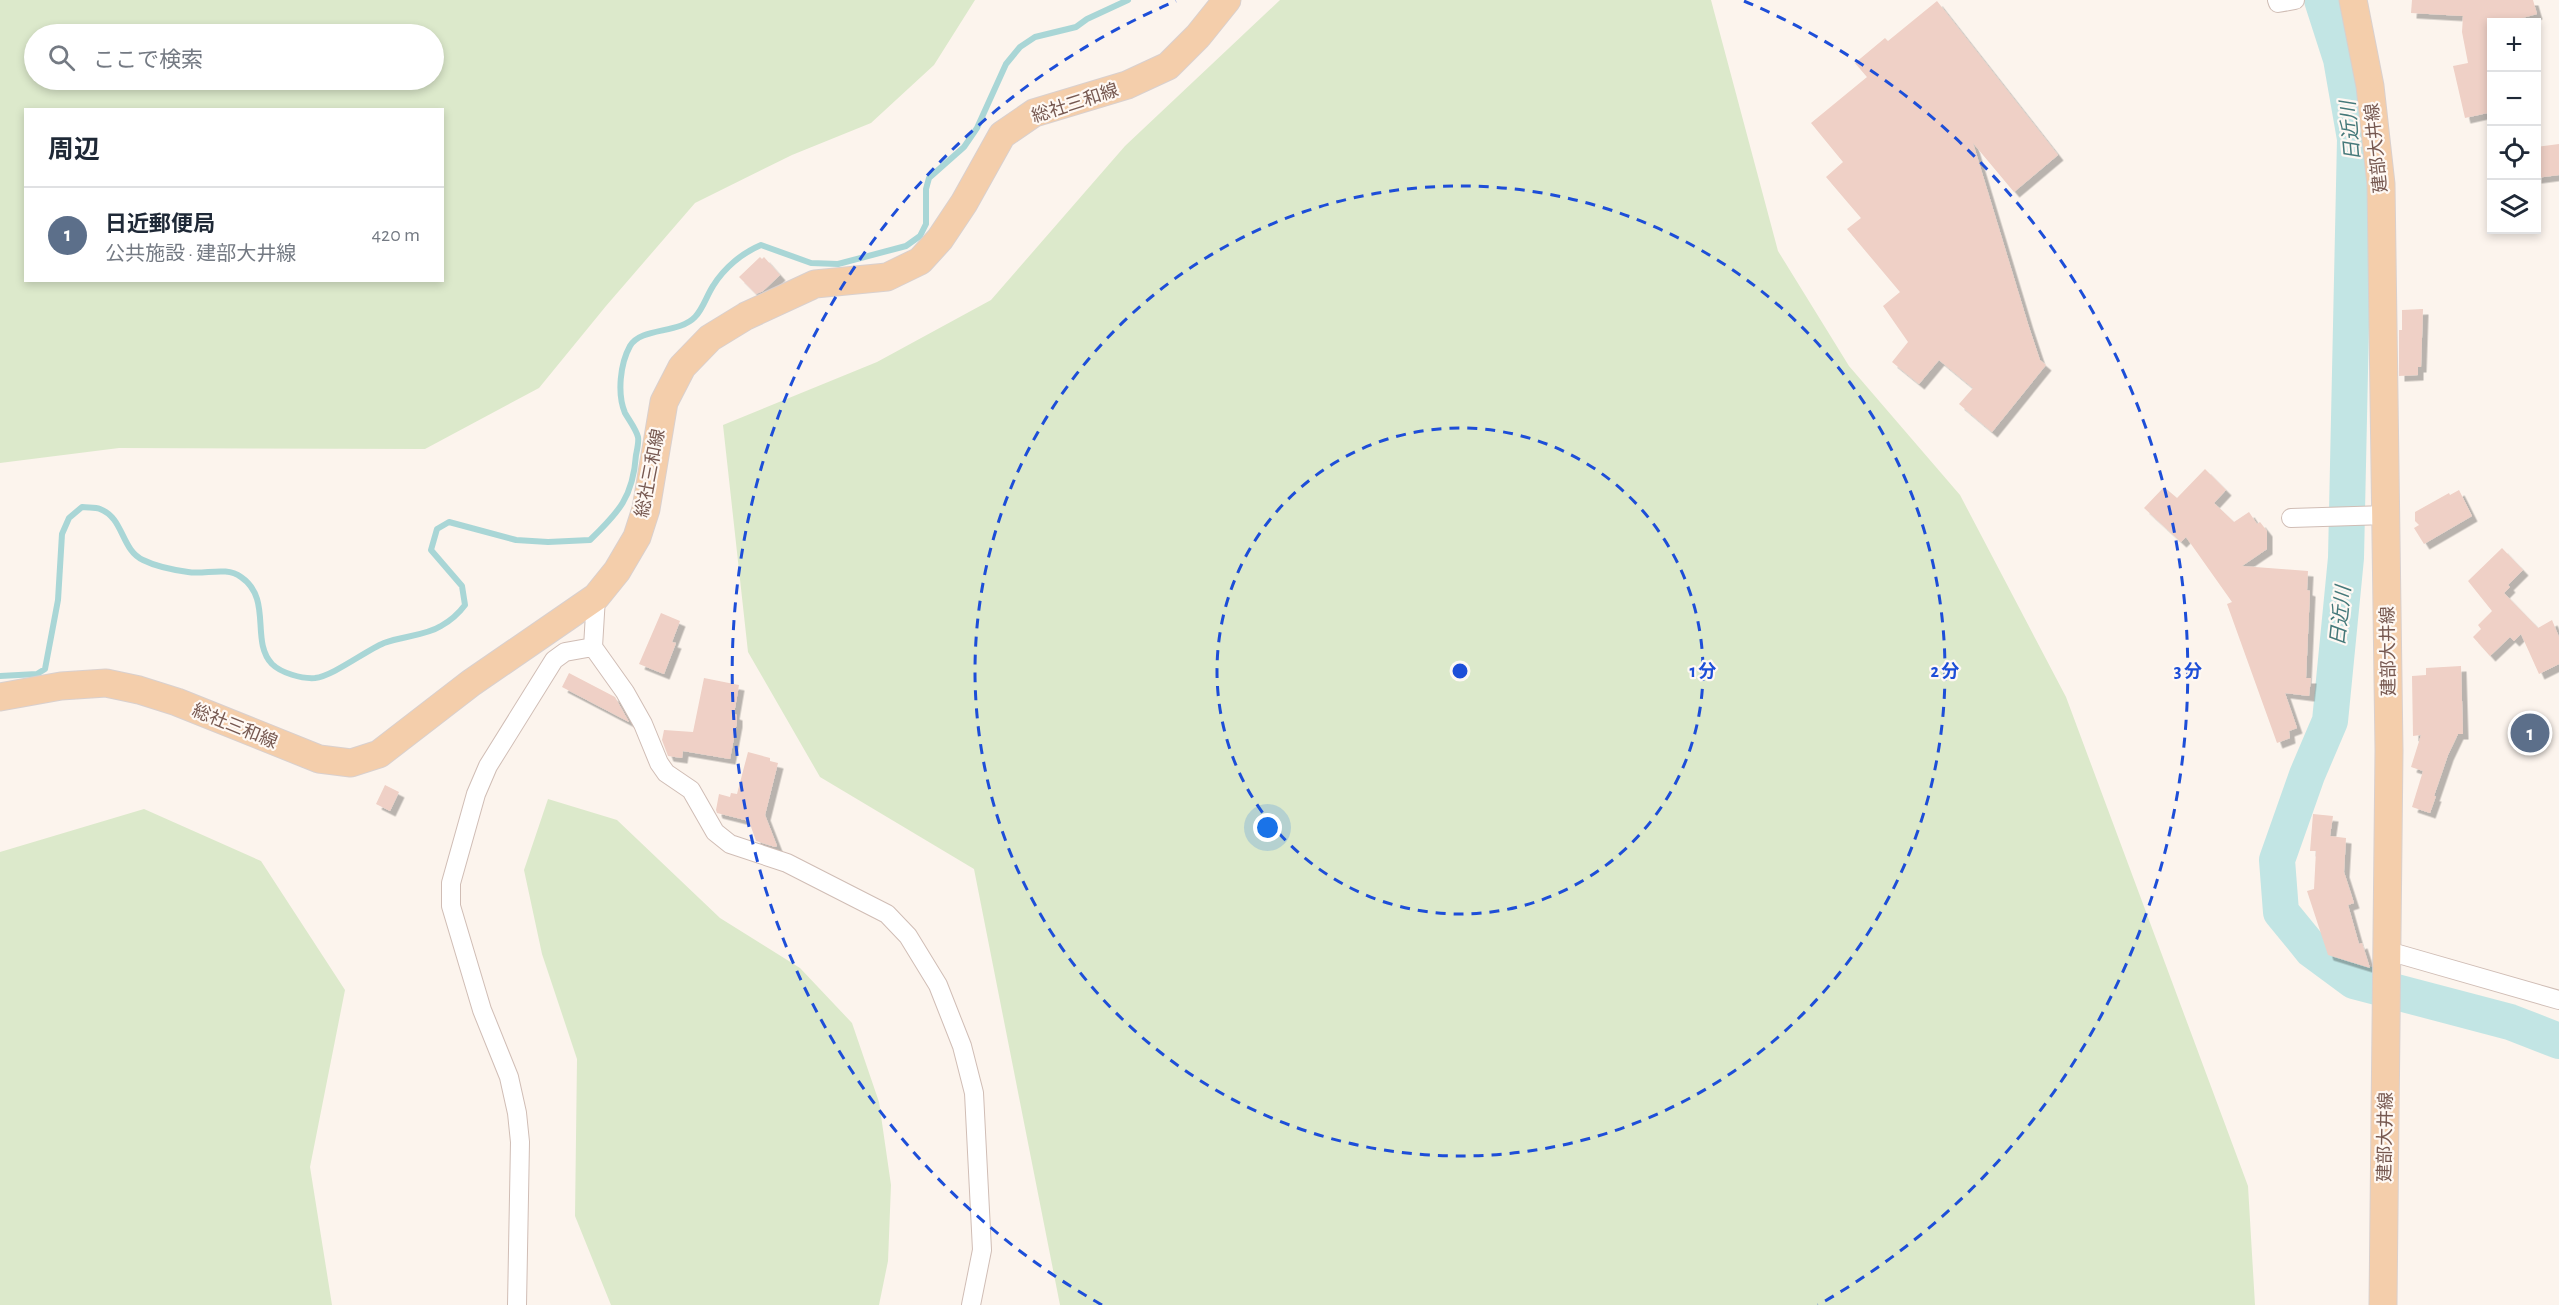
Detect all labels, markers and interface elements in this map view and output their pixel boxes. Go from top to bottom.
map controls [2487,18,2541,234]
button: + [2487,18,2541,72]
search box [24,24,444,90]
icon: search [45,41,78,74]
text: ここで検索 [93,49,203,71]
button: − [2487,72,2541,126]
street label: 総社三和線 [1029,80,1121,126]
water label: 日近川 [2337,98,2364,162]
street label: 建部大井線 [2361,102,2391,194]
button: locate [2487,126,2541,180]
text: 周辺 [48,137,100,163]
button: layers [2487,180,2541,234]
text: 日近郵便局 [105,213,215,235]
text: 1 [64,225,71,245]
text: 420 m [371,225,420,245]
text: 公共施設 · 建部大井線 [105,244,296,264]
street label: 総社三和線 [632,427,668,519]
water label: 日近川 [2327,583,2354,647]
street label: 建部大井線 [2377,606,2399,696]
centre of rings [1450,661,1470,681]
text: 1 分 [1689,661,1717,681]
text: 2 分 [1930,661,1960,681]
text: 3 分 [2174,661,2202,681]
street label: 総社三和線 [190,700,280,752]
pin: 1 [2510,710,2550,756]
your location [1253,813,1282,842]
street label: 建部大井線 [2374,1092,2396,1182]

